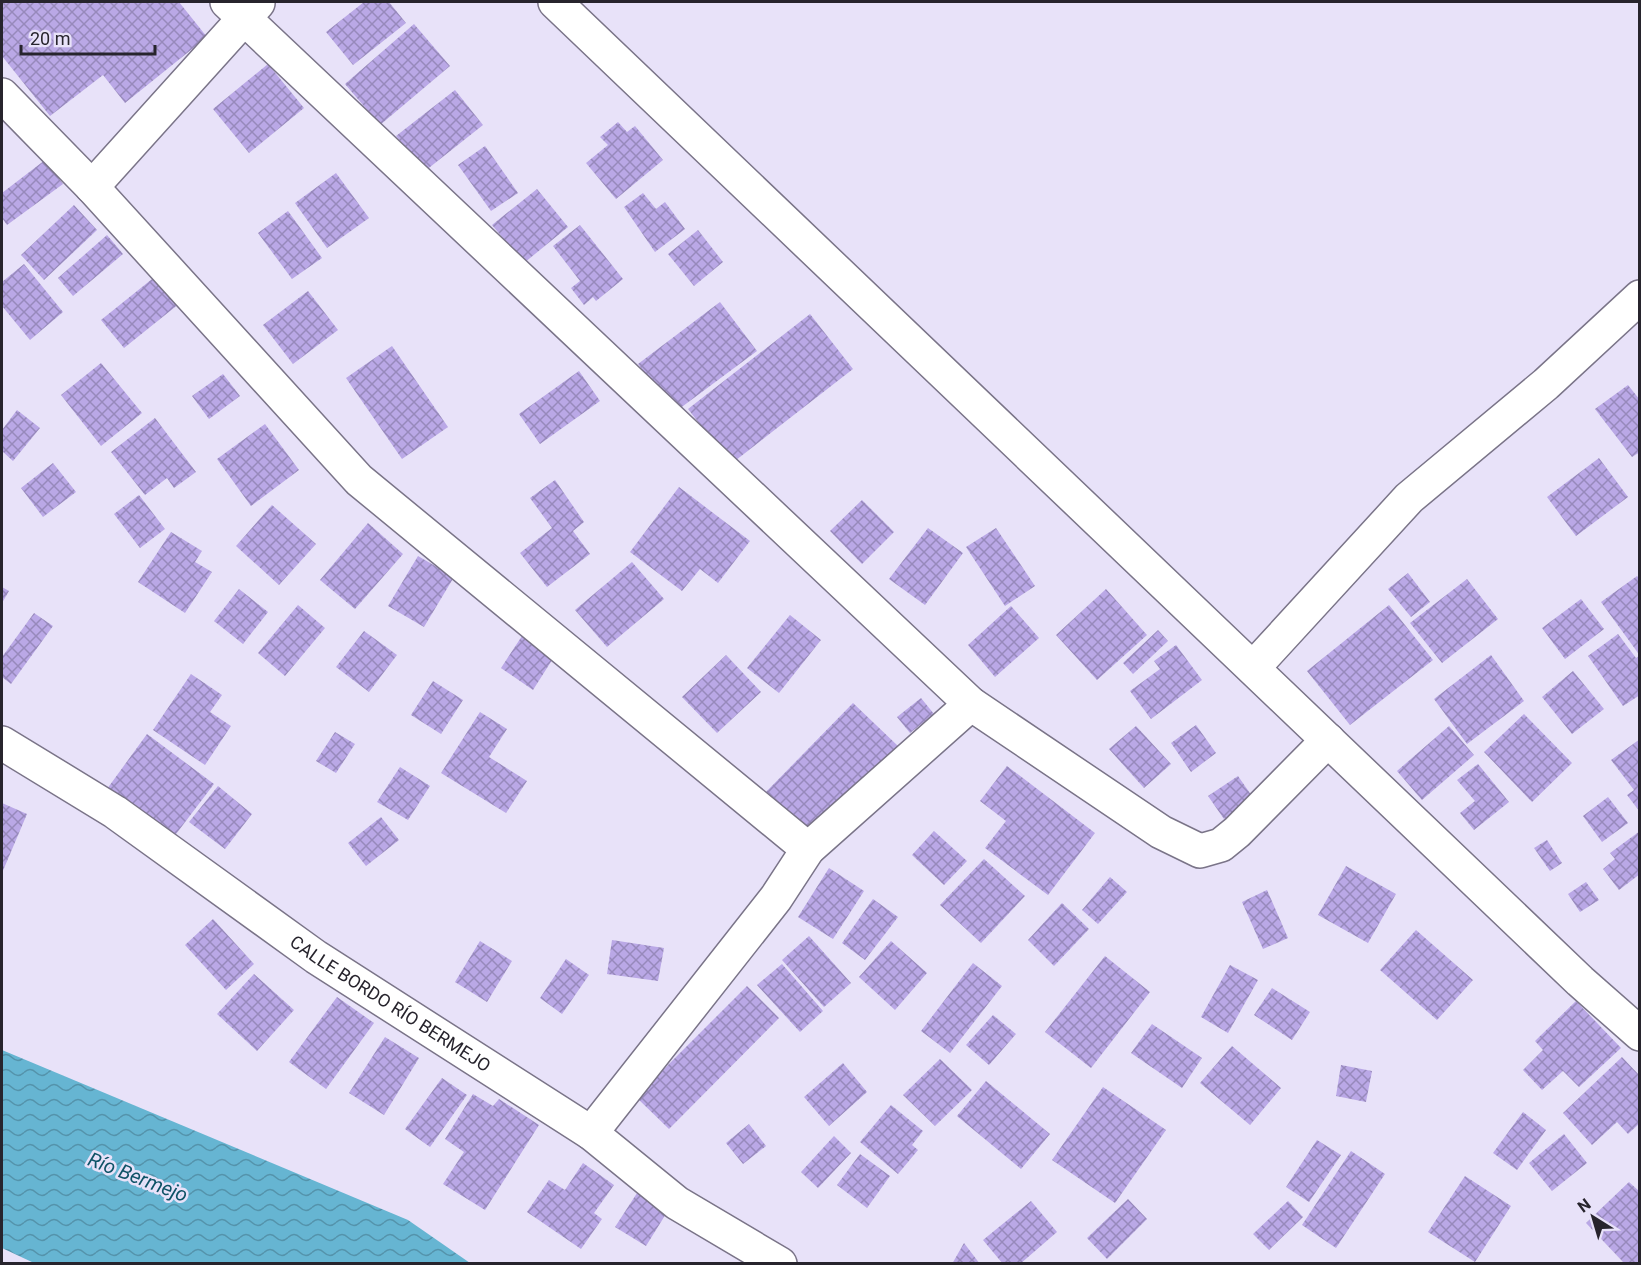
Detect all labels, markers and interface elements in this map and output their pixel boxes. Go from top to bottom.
scale bar [21,18,154,56]
text: 20 m [30,28,70,49]
street label: CALLE BORDO RÍO BERMEJO [286,931,495,1076]
water label: Río Bermejo [85,1147,191,1207]
north arrow [1563,1187,1623,1247]
text: N [1574,1194,1595,1216]

